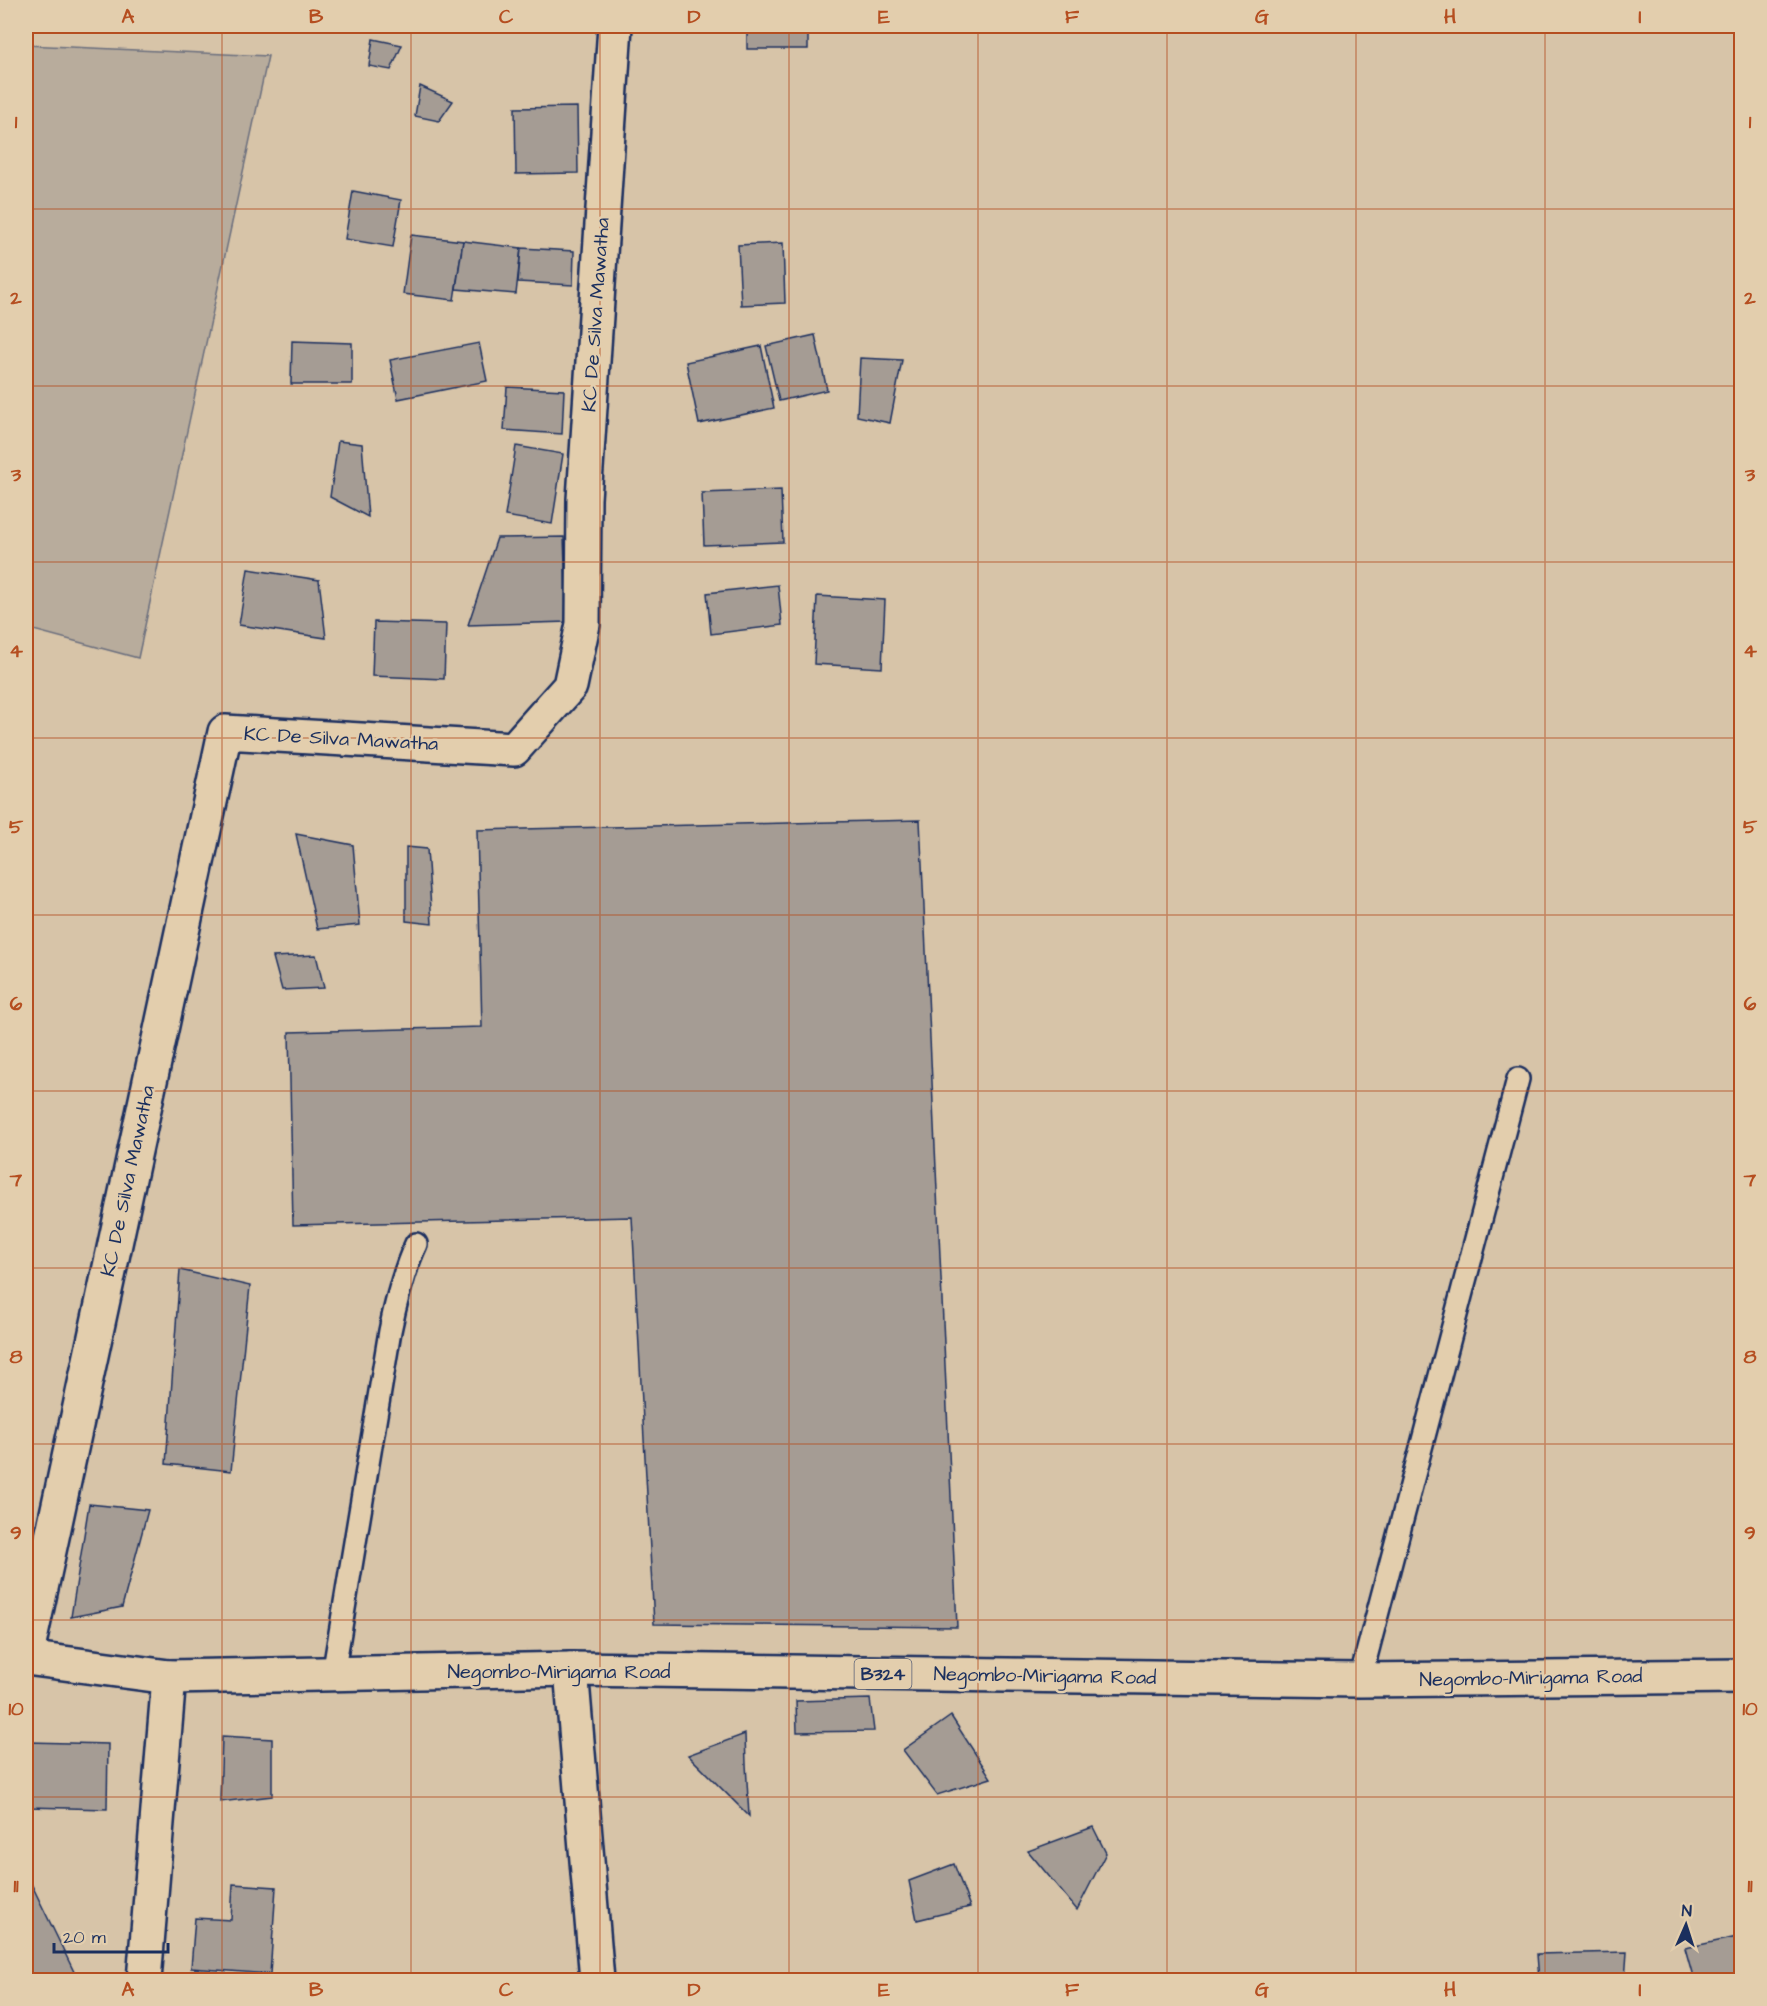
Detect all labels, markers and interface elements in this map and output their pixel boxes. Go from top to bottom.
text: A [122,3,135,31]
text: B [309,3,324,31]
text: C [499,3,514,31]
text: D [688,3,701,31]
text: E [878,3,890,31]
text: F [1065,3,1080,31]
text: G [1255,3,1269,31]
text: H [1444,3,1456,31]
text: I [1638,3,1642,31]
text: 1 [15,108,18,136]
text: 1 [1749,108,1752,136]
street label: KC De Silva Mawatha [575,217,617,413]
text: 2 [9,284,22,312]
text: 2 [1743,284,1756,312]
text: 3 [10,461,22,489]
text: 3 [1744,461,1756,489]
text: 4 [9,637,23,665]
text: 4 [1743,637,1757,665]
street label: KC De Silva Mawatha [243,720,439,758]
text: 5 [9,813,24,841]
text: 5 [1743,813,1758,841]
text: 6 [10,990,23,1018]
text: 6 [1744,990,1757,1018]
street label: KC De Silva Mawatha [94,1083,162,1279]
text: 7 [9,1166,23,1194]
text: 7 [1743,1166,1757,1194]
text: 8 [10,1343,23,1371]
text: 8 [1744,1343,1757,1371]
text: 9 [10,1519,22,1547]
text: 9 [1744,1519,1756,1547]
street label: Negombo-Mirigama Road [448,1658,671,1687]
road number: B324 [854,1659,912,1689]
street label: Negombo-Mirigama Road [933,1660,1157,1693]
street label: Negombo-Mirigama Road [1419,1662,1643,1695]
text: 10 [8,1695,24,1723]
text: 10 [1742,1695,1758,1723]
text: 11 [13,1872,19,1900]
text: 11 [1747,1872,1753,1900]
north arrow [1656,1895,1716,1955]
text: N [1681,1900,1692,1922]
scale bar [54,1916,168,1954]
text: 20 m [63,1925,106,1950]
text: A [122,1976,135,2004]
text: B [309,1976,324,2004]
text: C [499,1976,514,2004]
text: D [688,1976,701,2004]
text: E [878,1976,890,2004]
text: F [1065,1976,1080,2004]
text: G [1255,1976,1269,2004]
text: H [1444,1976,1456,2004]
text: I [1638,1976,1642,2004]

